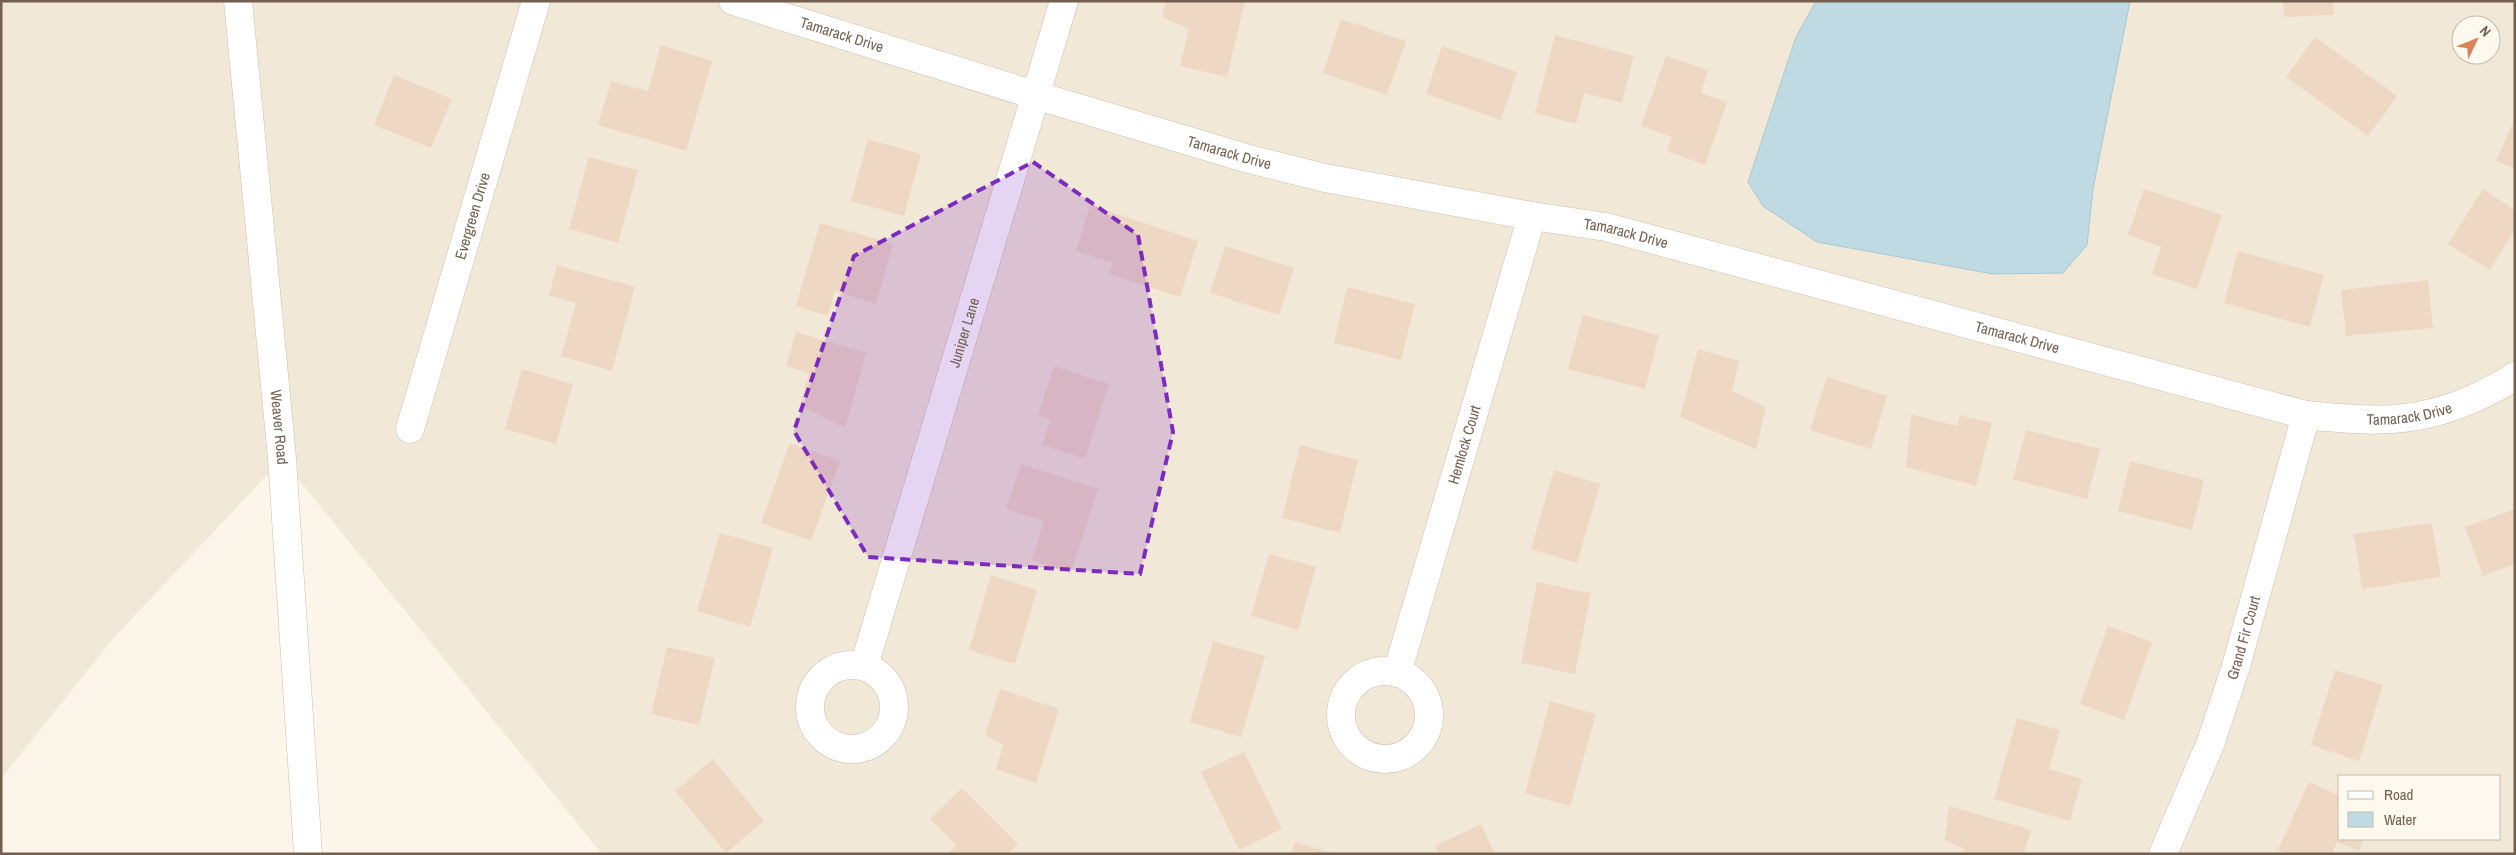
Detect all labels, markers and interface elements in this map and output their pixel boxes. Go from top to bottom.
street label: Tamarack Drive [798,12,887,57]
north arrow [2451,15,2501,65]
text: N [2476,22,2495,40]
street label: Tamarack Drive [1185,130,1274,174]
street label: Evergreen Drive [449,170,495,262]
street label: Tamarack Drive [1582,213,1671,253]
street label: Juniper Lane [943,295,984,370]
street label: Tamarack Drive [1973,316,2062,358]
street label: Weaver Road [265,389,293,465]
street label: Tamarack Drive [2366,397,2455,430]
street label: Hemlock Court [1442,402,1486,487]
street label: Grand Fir Court [2221,593,2265,682]
legend [2338,775,2501,840]
text: Road [2384,784,2413,805]
text: Water [2384,809,2416,830]

